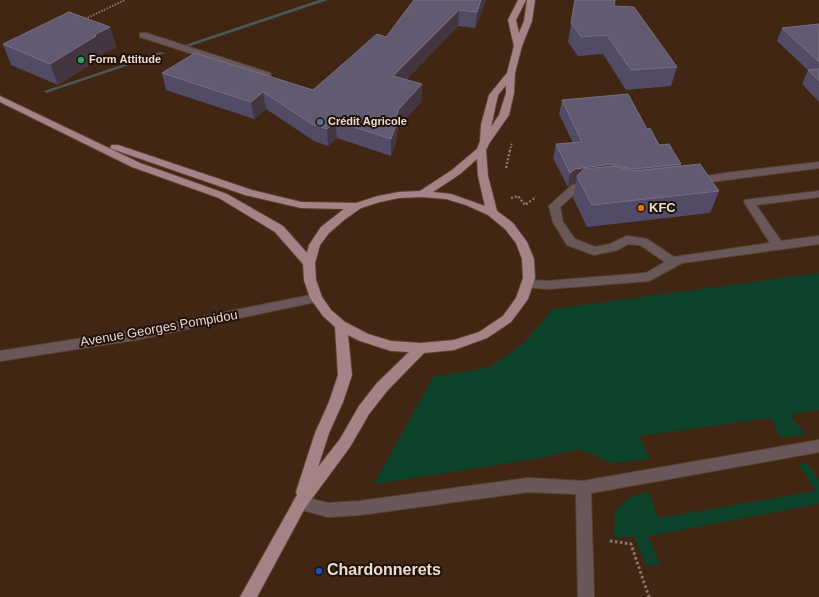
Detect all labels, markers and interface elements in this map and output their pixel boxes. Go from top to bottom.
place label: Form Attitude [89,53,161,67]
marker: Form Attitude [76,55,86,65]
place label: Crédit Agricole [328,115,407,129]
marker: Crédit Agricole [315,117,325,127]
place label: KFC [649,200,676,216]
marker: KFC [636,203,646,213]
street label: Avenue Georges Pompidou [79,307,239,351]
place label: Chardonnerets [327,561,441,581]
marker: Chardonnerets [314,566,324,576]

